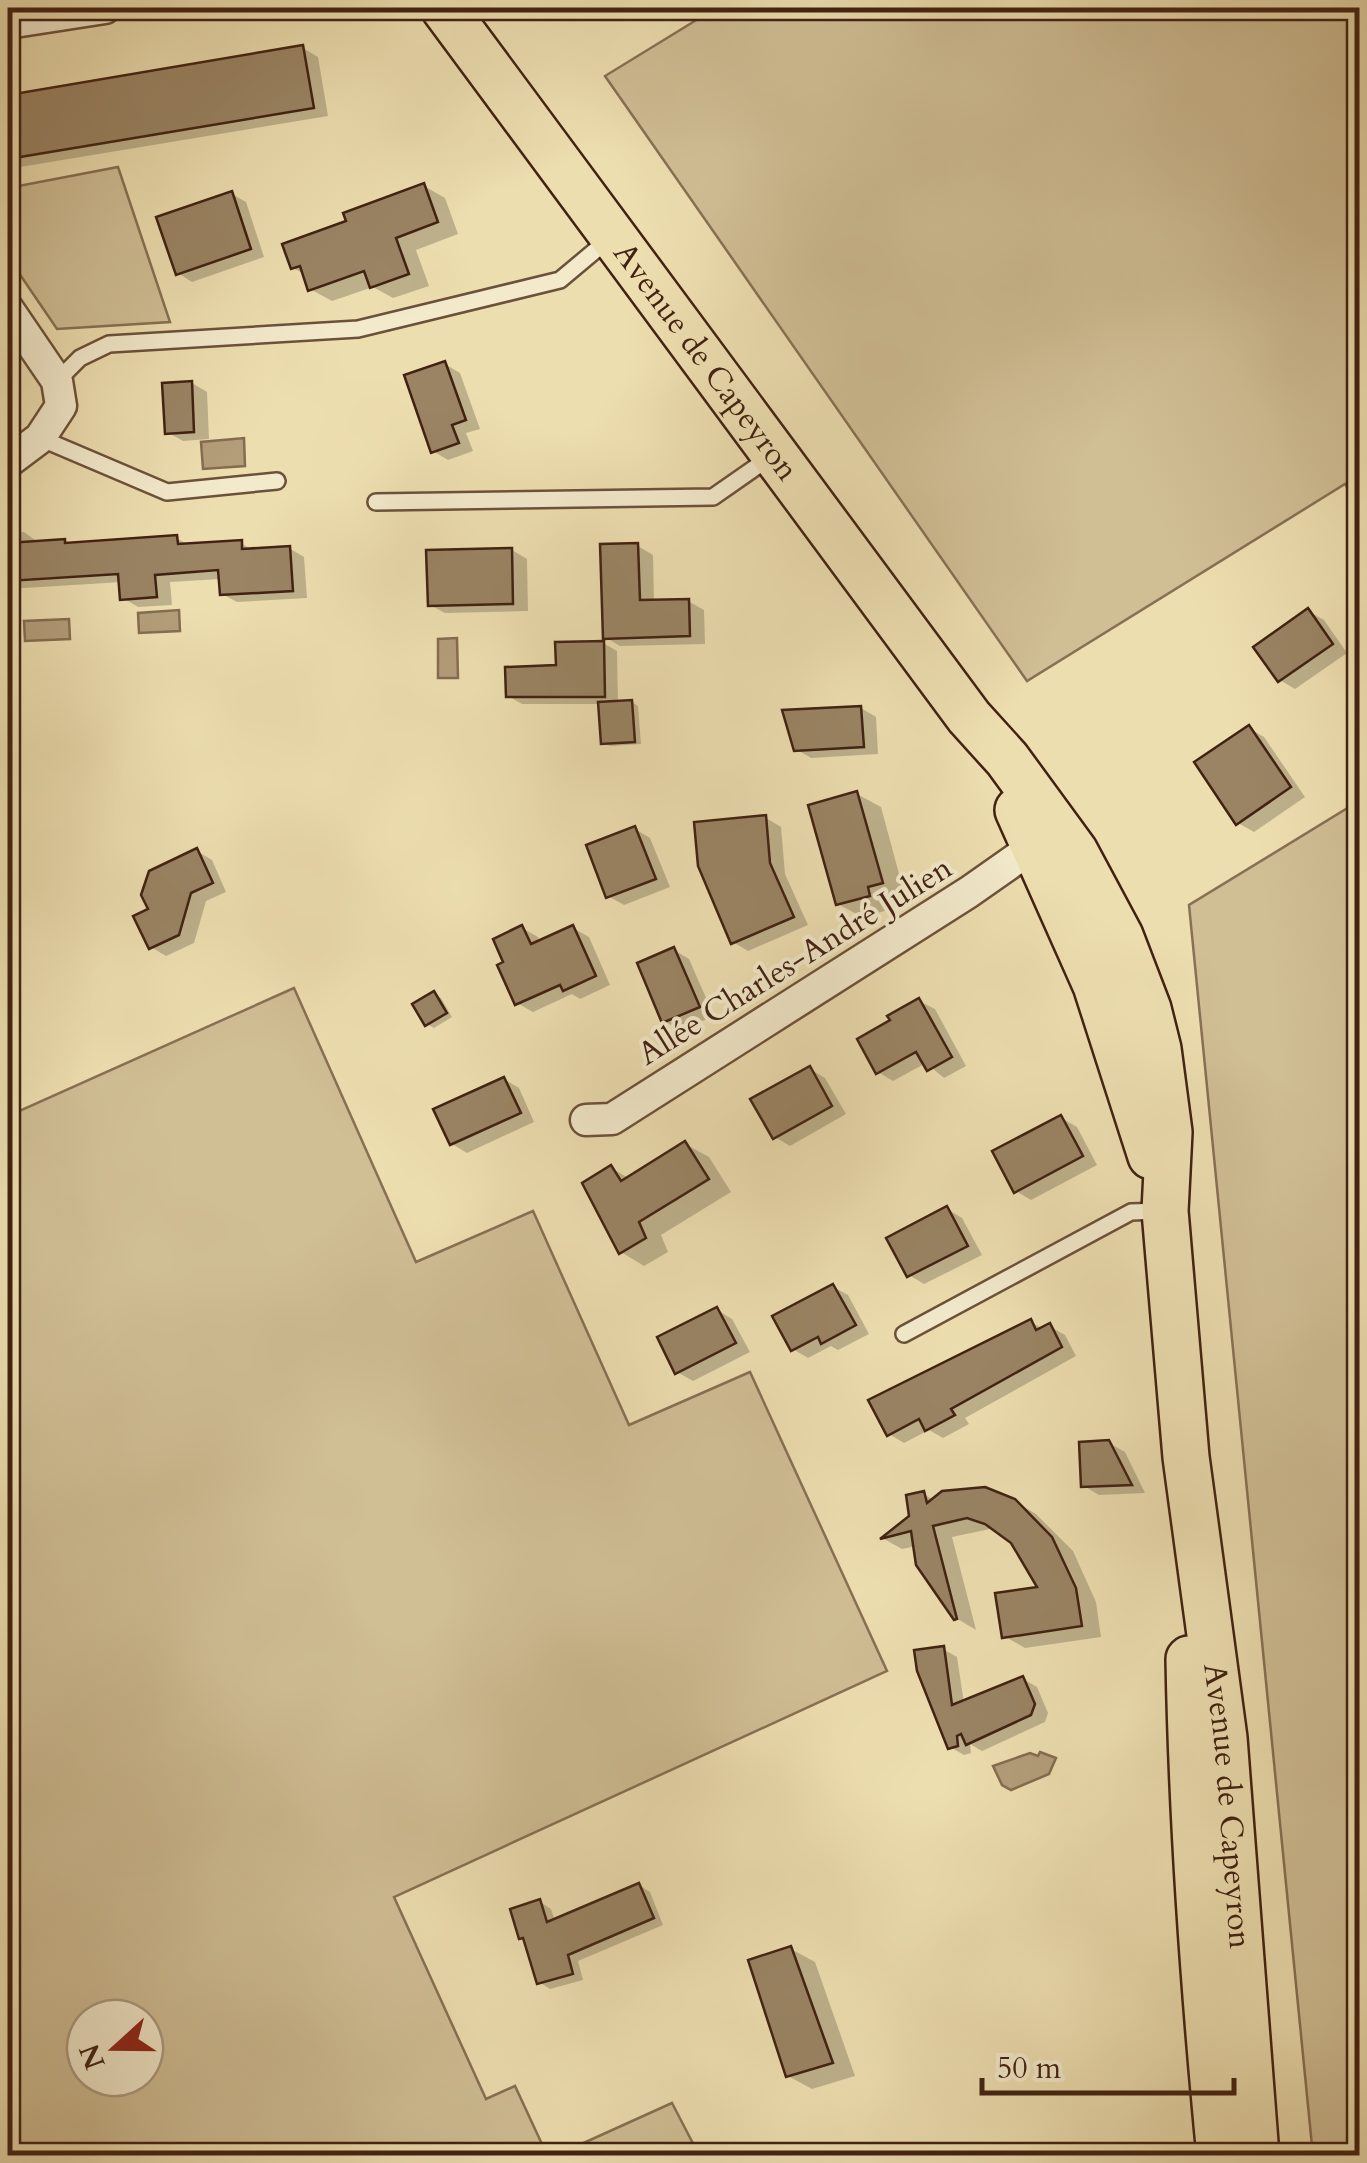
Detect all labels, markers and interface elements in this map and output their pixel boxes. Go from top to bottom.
street label: Avenue de Capeyron [603,233,809,490]
street label: Allée Charles-André Julien [629,846,961,1076]
street label: Avenue de Capeyron [1192,1660,1262,1950]
north arrow [65,1998,165,2098]
scale bar [982,2033,1234,2095]
text: N [71,2038,115,2075]
text: 50 m [997,2048,1062,2089]

